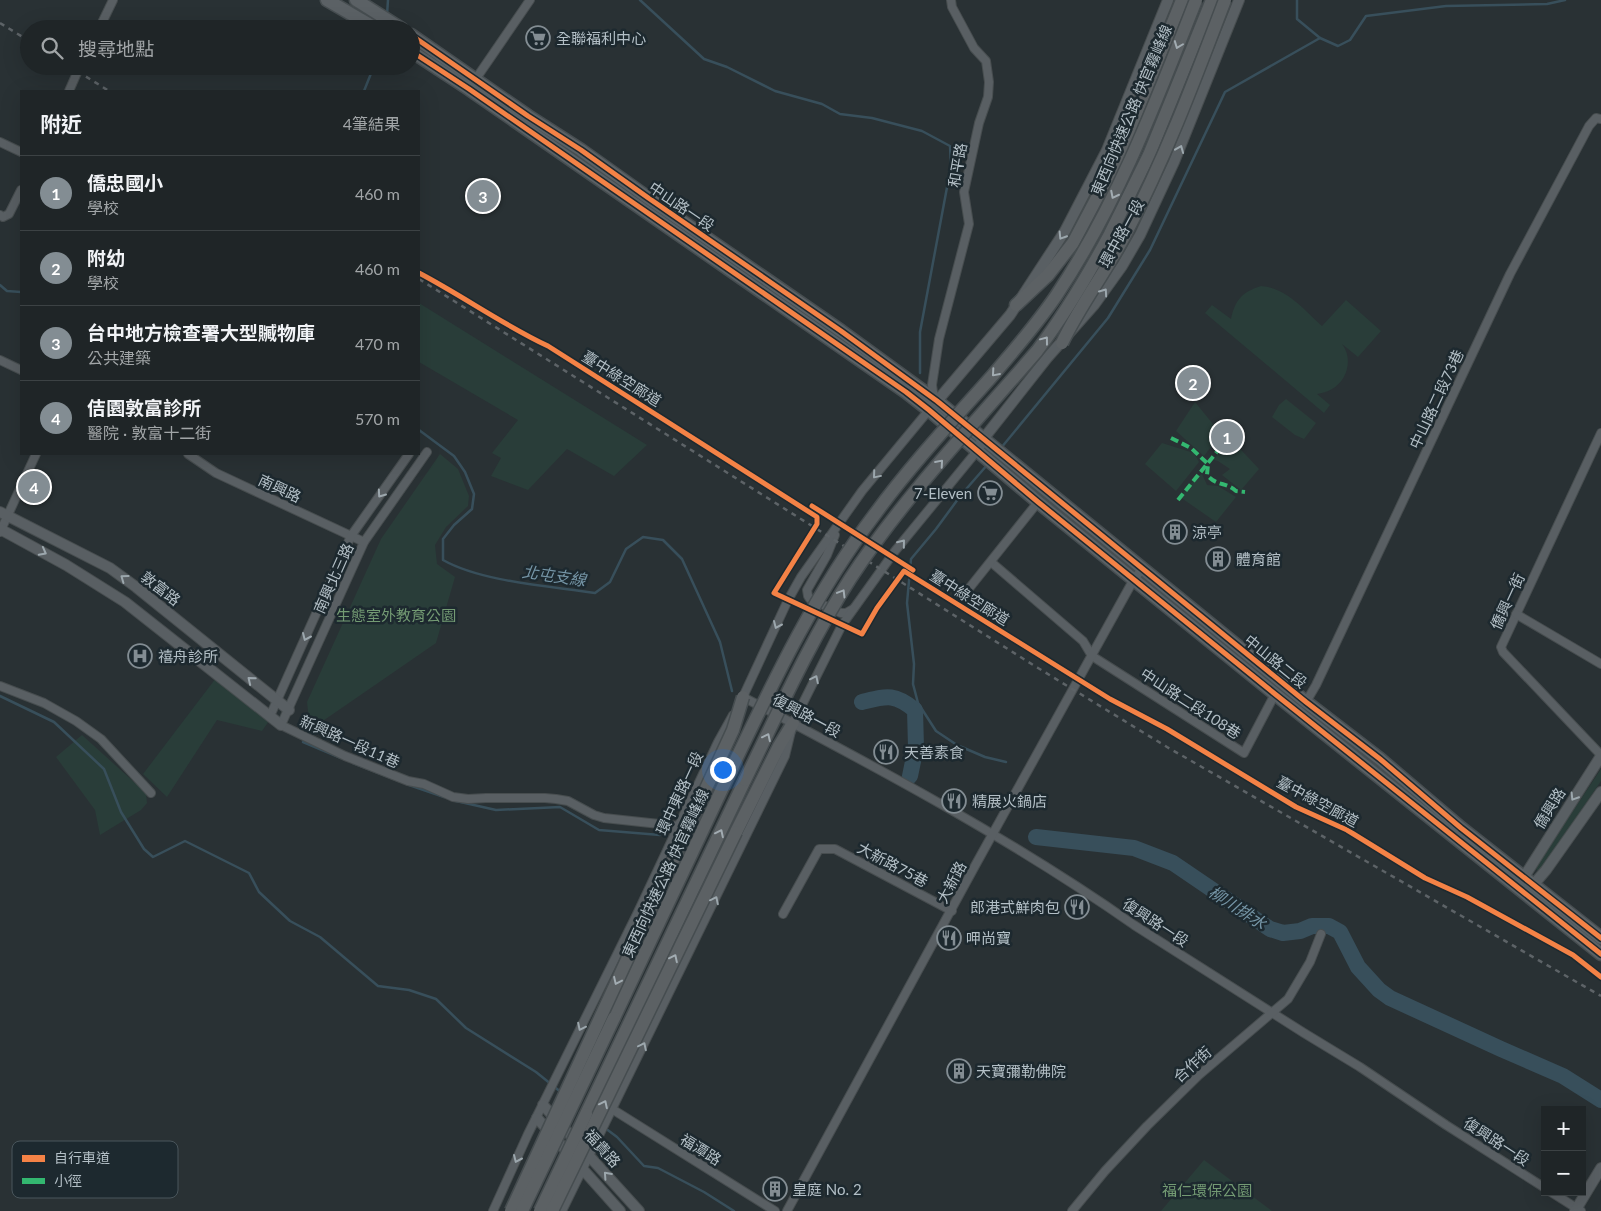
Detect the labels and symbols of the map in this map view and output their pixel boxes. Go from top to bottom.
street label: 東西向快速公路 快官霧峰線 [1087,22,1175,198]
supermarket icon: 全聯福利中心 [525,25,551,51]
place label: 全聯福利中心 [556,29,646,47]
one-way arrow [1174,41,1184,49]
street label: 和平路 [944,141,970,189]
one-way arrow [1174,145,1184,153]
pin: 3 [467,177,499,215]
street label: 中山路一段 [646,178,718,234]
one-way arrow [1110,189,1120,198]
street label: 環中路一段 [1095,196,1147,270]
one-way arrow [1059,230,1069,239]
one-way arrow [1098,288,1107,297]
one-way arrow [1040,337,1048,346]
street label: 臺中綠空廊道 [579,347,665,409]
street label: 中山路二段73巷 [1405,347,1467,451]
pin: 2 [1177,364,1209,402]
one-way arrow [991,367,1000,376]
pin: 1 [1211,418,1243,456]
one-way arrow [934,460,943,469]
pin: 4 [18,468,50,506]
one-way arrow [873,469,881,478]
street label: 南興路 [256,470,304,506]
supermarket icon: 7-Eleven [977,480,1003,506]
place label: 7-Eleven [914,484,972,502]
one-way arrow [378,488,387,498]
building icon: 涼亭 [1162,519,1188,545]
place label: 涼亭 [1192,523,1222,541]
one-way arrow [896,539,905,548]
street label: 南興北三路 [310,540,356,616]
one-way arrow [38,546,47,556]
building icon: 體育館 [1205,546,1231,572]
place label: 體育館 [1236,550,1281,568]
water label: 北屯支線 [521,561,589,589]
street label: 臺中綠空廊道 [927,566,1013,628]
street label: 敦富路 [138,567,184,609]
street label: 僑興一街 [1486,570,1528,632]
one-way arrow [120,575,130,584]
one-way arrow [835,589,845,598]
park label: 生態室外教育公園 [336,606,456,624]
one-way arrow [773,620,784,629]
street label: 中山路二段 [1241,630,1311,692]
one-way arrow [301,632,312,641]
hospital icon: 禧舟診所 [127,643,153,669]
place label: 禧舟診所 [158,647,218,665]
street label: 中山路二段108巷 [1137,664,1245,742]
one-way arrow [809,676,819,685]
one-way arrow [248,677,257,685]
street label: 復興路一段 [770,689,844,741]
street label: 新興路一段11巷 [297,711,403,771]
one-way arrow [761,733,771,742]
restaurant icon: 天善素食 [873,739,899,765]
place label: 天善素食 [904,743,964,761]
street label: 環中東路一段 [652,748,706,838]
your location [710,757,736,783]
street label: 臺中綠空廊道 [1274,772,1362,830]
street label: 僑興路 [1529,784,1569,832]
street label: 東西向快速公路 快官霧峰線 [618,786,712,960]
restaurant icon: 精展火鍋店 [941,788,967,814]
one-way arrow [1571,791,1580,800]
place label: 精展火鍋店 [972,792,1047,810]
one-way arrow [714,829,724,838]
street label: 大新路75巷 [855,838,931,890]
street label: 大新路 [932,858,970,906]
water label: 柳川排水 [1206,882,1271,933]
restaurant icon: 郎港式鮮肉包 [1064,894,1090,920]
street label: 復興路一段 [1120,894,1192,950]
one-way arrow [709,896,719,905]
place label: 郎港式鮮肉包 [970,898,1060,916]
restaurant icon: 呷尚寶 [936,925,962,951]
place label: 呷尚寶 [966,929,1011,947]
one-way arrow [668,954,678,963]
one-way arrow [613,976,624,985]
one-way arrow [577,1022,588,1031]
one-way arrow [637,1042,648,1051]
street label: 合作街 [1169,1042,1215,1086]
building icon: 天寶彌勒佛院 [946,1058,972,1084]
place label: 天寶彌勒佛院 [976,1062,1066,1080]
one-way arrow [597,1100,608,1109]
street label: 復興路一段 [1461,1113,1533,1169]
street label: 福貴路 [581,1125,625,1171]
street label: 福潭路 [677,1129,725,1169]
legend [12,1141,178,1198]
text: 自行車道 [54,1149,110,1166]
one-way arrow [512,1154,523,1163]
one-way arrow [604,1171,613,1180]
text: 小徑 [54,1172,82,1189]
building icon: 皇庭 No. 2 [762,1176,788,1202]
place label: 皇庭 No. 2 [792,1180,862,1198]
park label: 福仁環保公園 [1162,1181,1252,1199]

